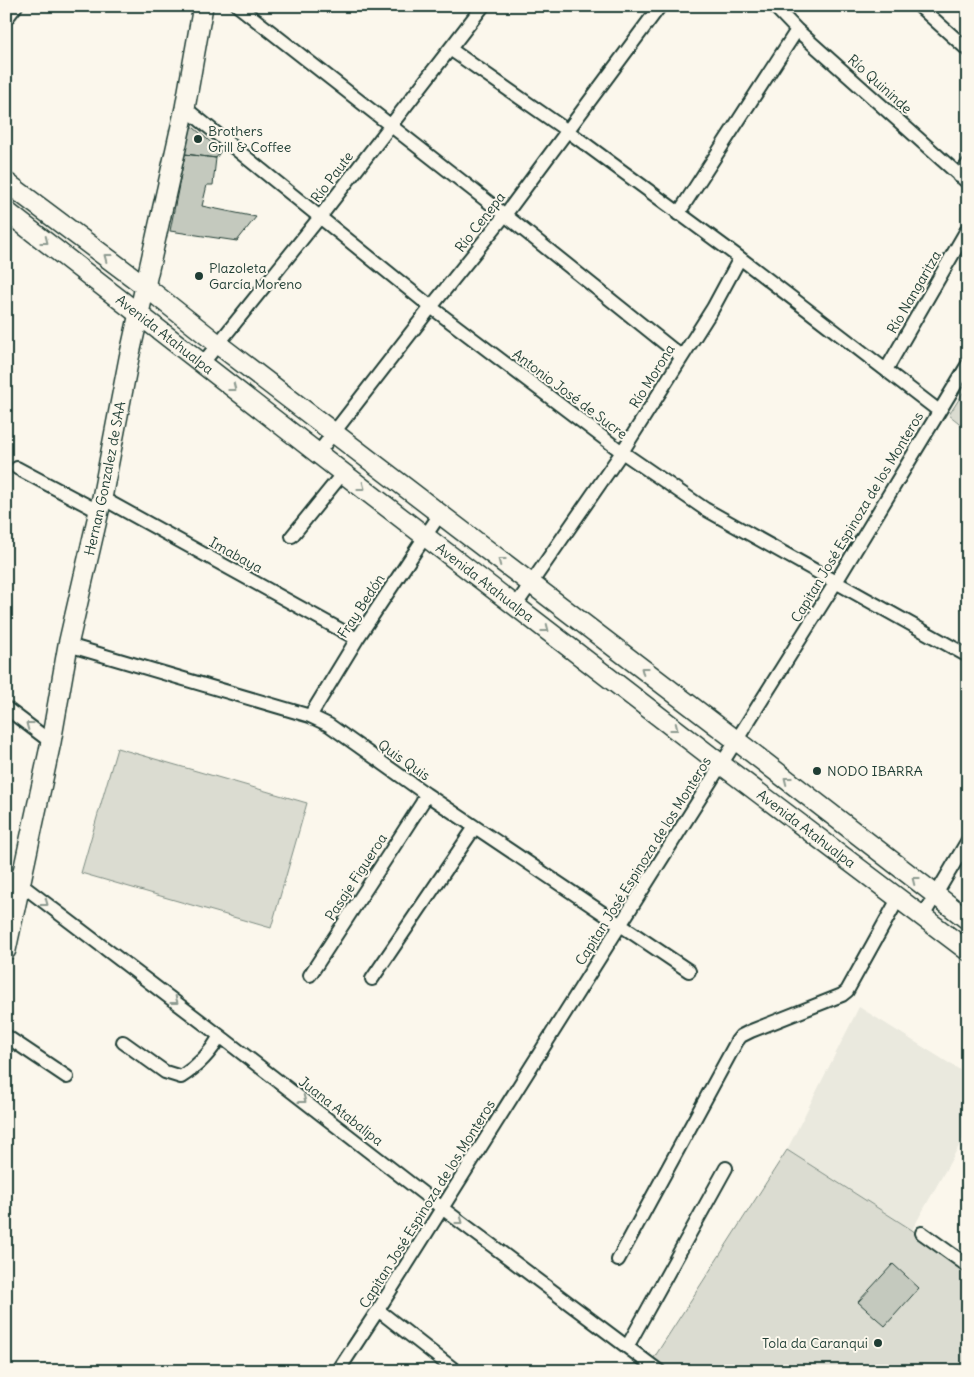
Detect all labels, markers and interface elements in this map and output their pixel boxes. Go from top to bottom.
street label: Río Quininde [844,50,916,118]
place label: Brothers Grill & Coffee [208,122,291,156]
marker: Brothers Grill & Coffee [192,133,204,145]
street label: Río Paute [307,148,357,206]
street label: Río Cenepa [451,188,509,256]
one-way arrow [39,235,48,243]
street label: Río Nangaritza [883,247,945,337]
one-way arrow [104,255,113,263]
place label: Plazoleta García Moreno [209,259,302,293]
marker: Plazoleta García Moreno [193,270,205,282]
street label: Avenida Atahualpa [112,291,217,378]
street label: Río Morona [625,341,679,411]
street label: Antonio José de Sucre [509,345,631,443]
one-way arrow [227,382,237,391]
street label: Hernan Gonzalez de SAA [80,400,129,557]
street label: Capitan José Espinoza de los Monteros [787,408,927,626]
one-way arrow [356,482,365,490]
street label: Imabaya [206,533,266,577]
street label: Avenida Atahualpa [432,539,538,626]
one-way arrow [498,559,507,567]
street label: Fray Bedón [334,570,388,642]
one-way arrow [540,623,550,632]
one-way arrow [641,668,650,676]
one-way arrow [26,722,35,730]
one-way arrow [669,723,678,731]
street label: Quis Quis [374,735,434,785]
street label: Capitan José Espinoza de los Monteros [571,753,715,969]
place label: NODO IBARRA [827,762,923,780]
marker: NODO IBARRA [811,765,823,777]
one-way arrow [784,777,793,785]
street label: Avenida Atahualpa [753,786,859,872]
street label: Pasaje Figueroa [321,830,391,924]
one-way arrow [912,877,921,885]
one-way arrow [39,897,48,905]
one-way arrow [169,995,179,1004]
street label: Juana Atabalipa [295,1072,387,1150]
one-way arrow [297,1095,306,1103]
street label: Capitan José Espinoza de los Monteros [355,1096,499,1312]
one-way arrow [454,1215,463,1224]
place label: Tola da Caranqui [762,1334,868,1352]
marker: Tola da Caranqui [872,1337,884,1349]

